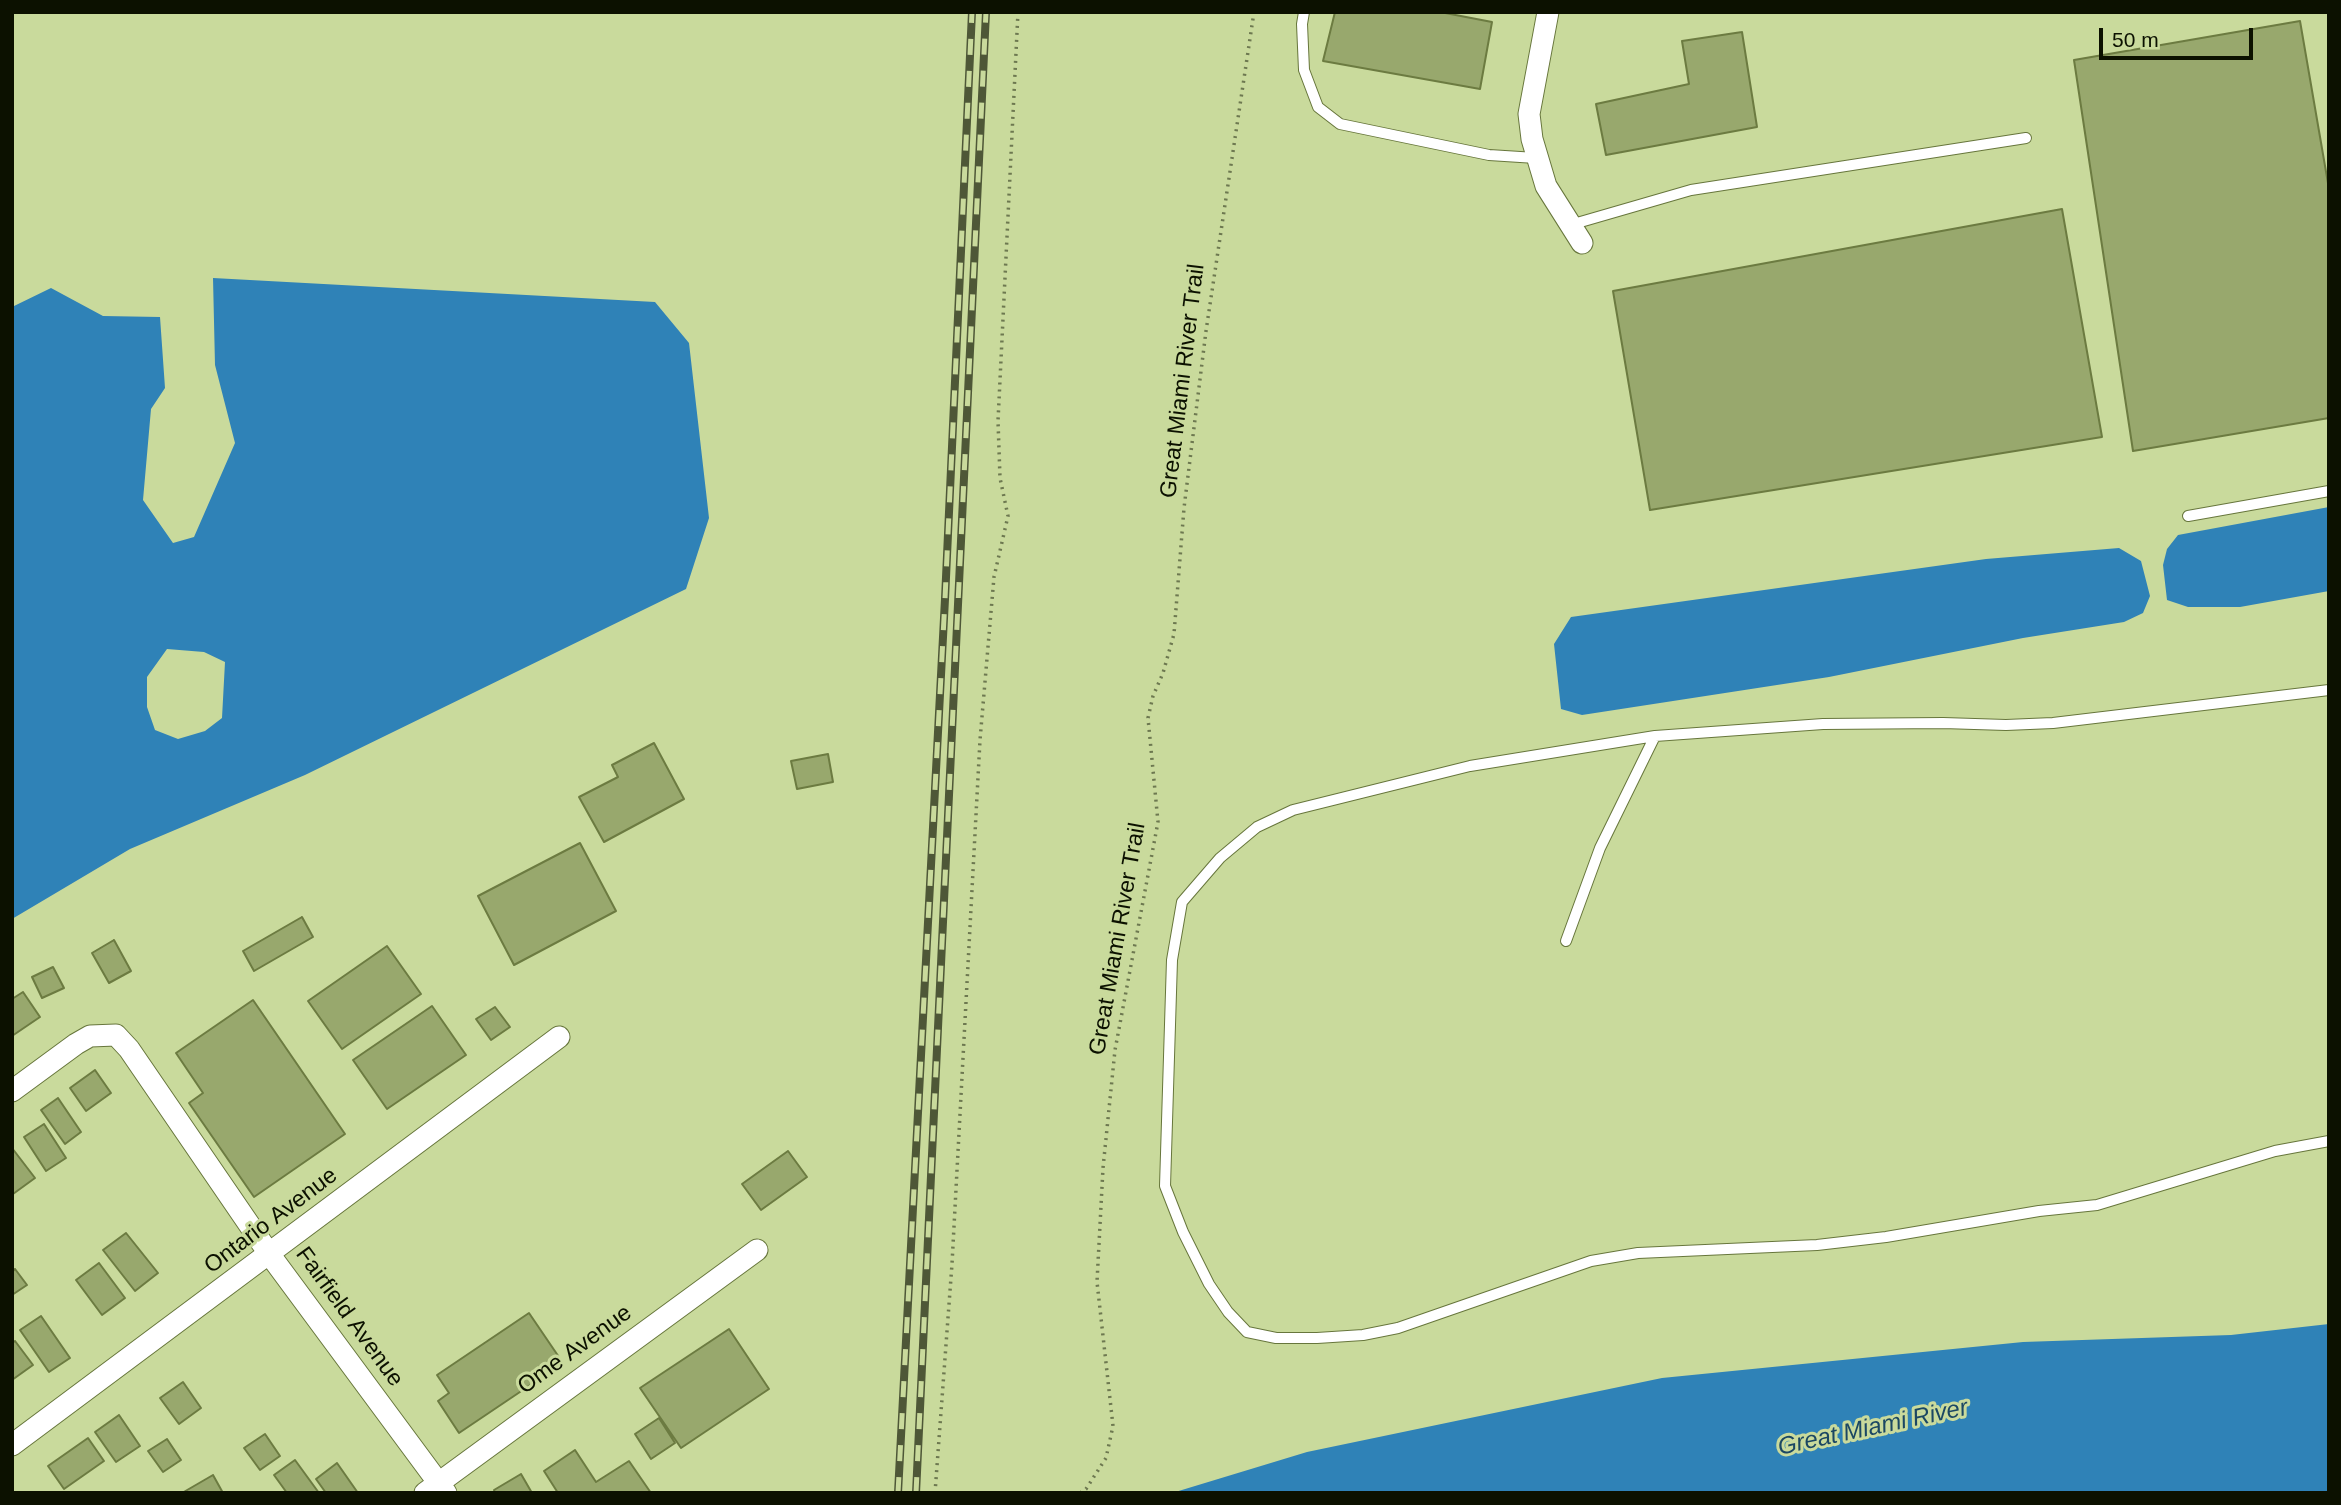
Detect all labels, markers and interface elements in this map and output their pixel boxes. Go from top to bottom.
scale bar [2103,14,2257,58]
text: 50 m [2112,28,2159,51]
street label: Great Miami River Trail [1155,262,1211,500]
street label: Great Miami River Trail [1084,821,1152,1057]
street label: Ontario Avenue [199,1162,343,1280]
street label: Fairfield Avenue [289,1242,409,1392]
street label: Ome Avenue [513,1300,637,1400]
water label: Great Miami River [1775,1394,1971,1462]

